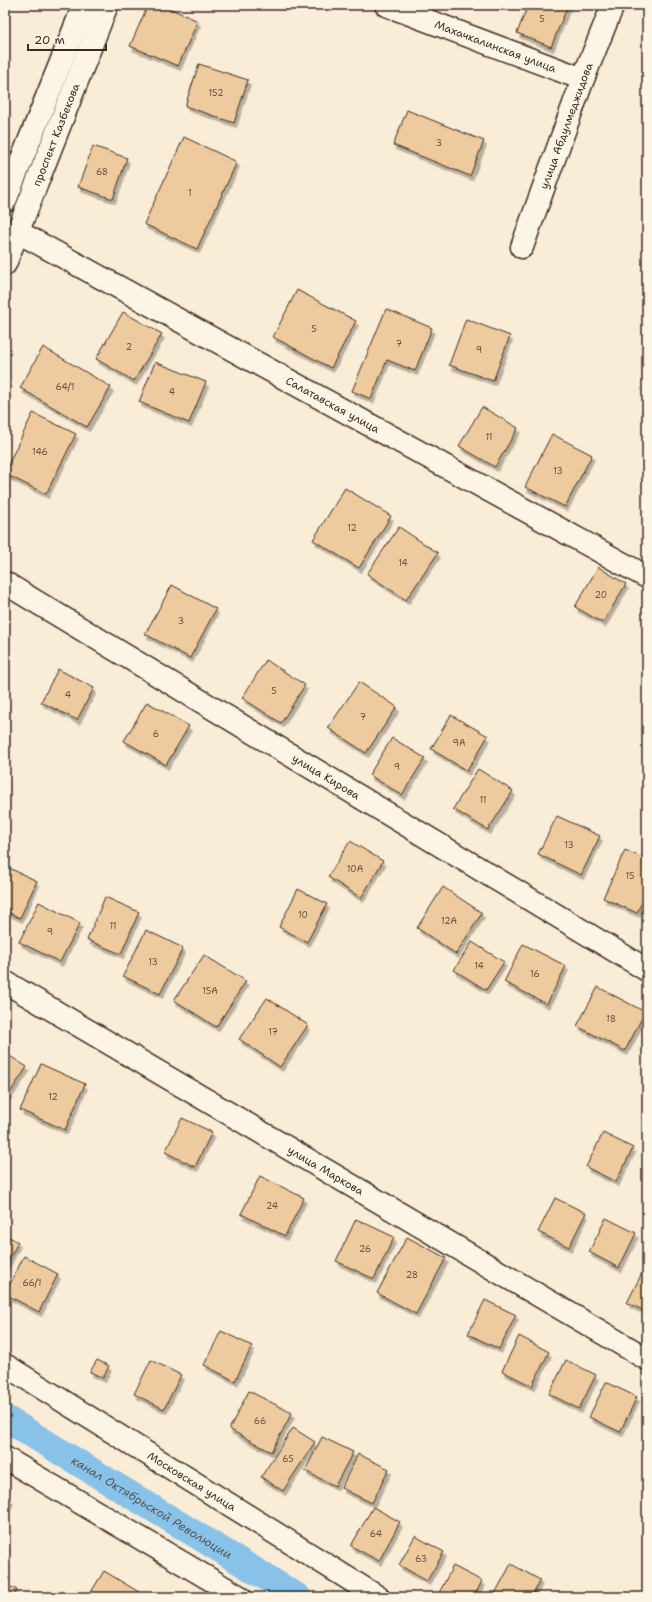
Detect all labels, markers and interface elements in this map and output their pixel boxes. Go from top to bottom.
house number: 5 [539,13,545,25]
street label: Махачкалинская улица [432,16,559,76]
scale bar [28,26,106,52]
text: 20 m [34,32,65,48]
street label: улица Абдулмеджидова [536,60,596,191]
street label: проспект Казбекова [29,81,83,188]
house number: 152 [209,87,223,99]
house number: 3 [436,137,442,149]
house number: 68 [96,166,108,178]
house number: 1 [188,187,192,199]
house number: 5 [311,323,317,335]
house number: 7 [396,338,402,350]
house number: 2 [126,341,132,353]
house number: 9 [476,344,482,356]
street label: Салатавская улица [283,373,382,437]
house number: 64/1 [55,381,75,393]
house number: 4 [169,386,175,398]
house number: 11 [485,431,493,443]
house number: 146 [32,446,48,458]
house number: 13 [553,465,563,477]
house number: 12 [347,522,357,534]
house number: 14 [398,557,408,569]
house number: 20 [595,589,607,601]
house number: 3 [178,615,184,627]
house number: 5 [271,685,277,697]
house number: 4 [65,689,71,701]
house number: 7 [360,711,366,723]
house number: 6 [153,728,159,740]
house number: 9А [453,737,466,749]
street label: улица Кирова [290,750,363,803]
house number: 9 [394,761,400,773]
house number: 11 [479,794,487,806]
house number: 13 [564,839,574,851]
house number: 10А [347,863,364,875]
house number: 15 [625,870,635,882]
house number: 10 [298,909,308,921]
house number: 12А [441,915,458,927]
house number: 11 [109,920,117,932]
house number: 9 [47,926,53,938]
house number: 13 [148,956,158,968]
house number: 14 [474,960,484,972]
house number: 16 [530,968,540,980]
house number: 15А [202,985,218,997]
house number: 18 [606,1013,616,1025]
house number: 17 [268,1026,278,1038]
house number: 12 [48,1091,58,1103]
street label: улица Маркова [285,1142,367,1199]
house number: 24 [266,1200,278,1212]
house number: 26 [359,1243,371,1255]
house number: 28 [406,1269,418,1281]
house number: 66/1 [22,1277,42,1289]
house number: 66 [254,1415,266,1427]
street label: Московская улица [145,1448,239,1515]
water label: канал Октябрьской Революции [68,1452,235,1563]
house number: 65 [282,1453,294,1465]
house number: 64 [370,1528,382,1540]
house number: 63 [415,1553,427,1565]

